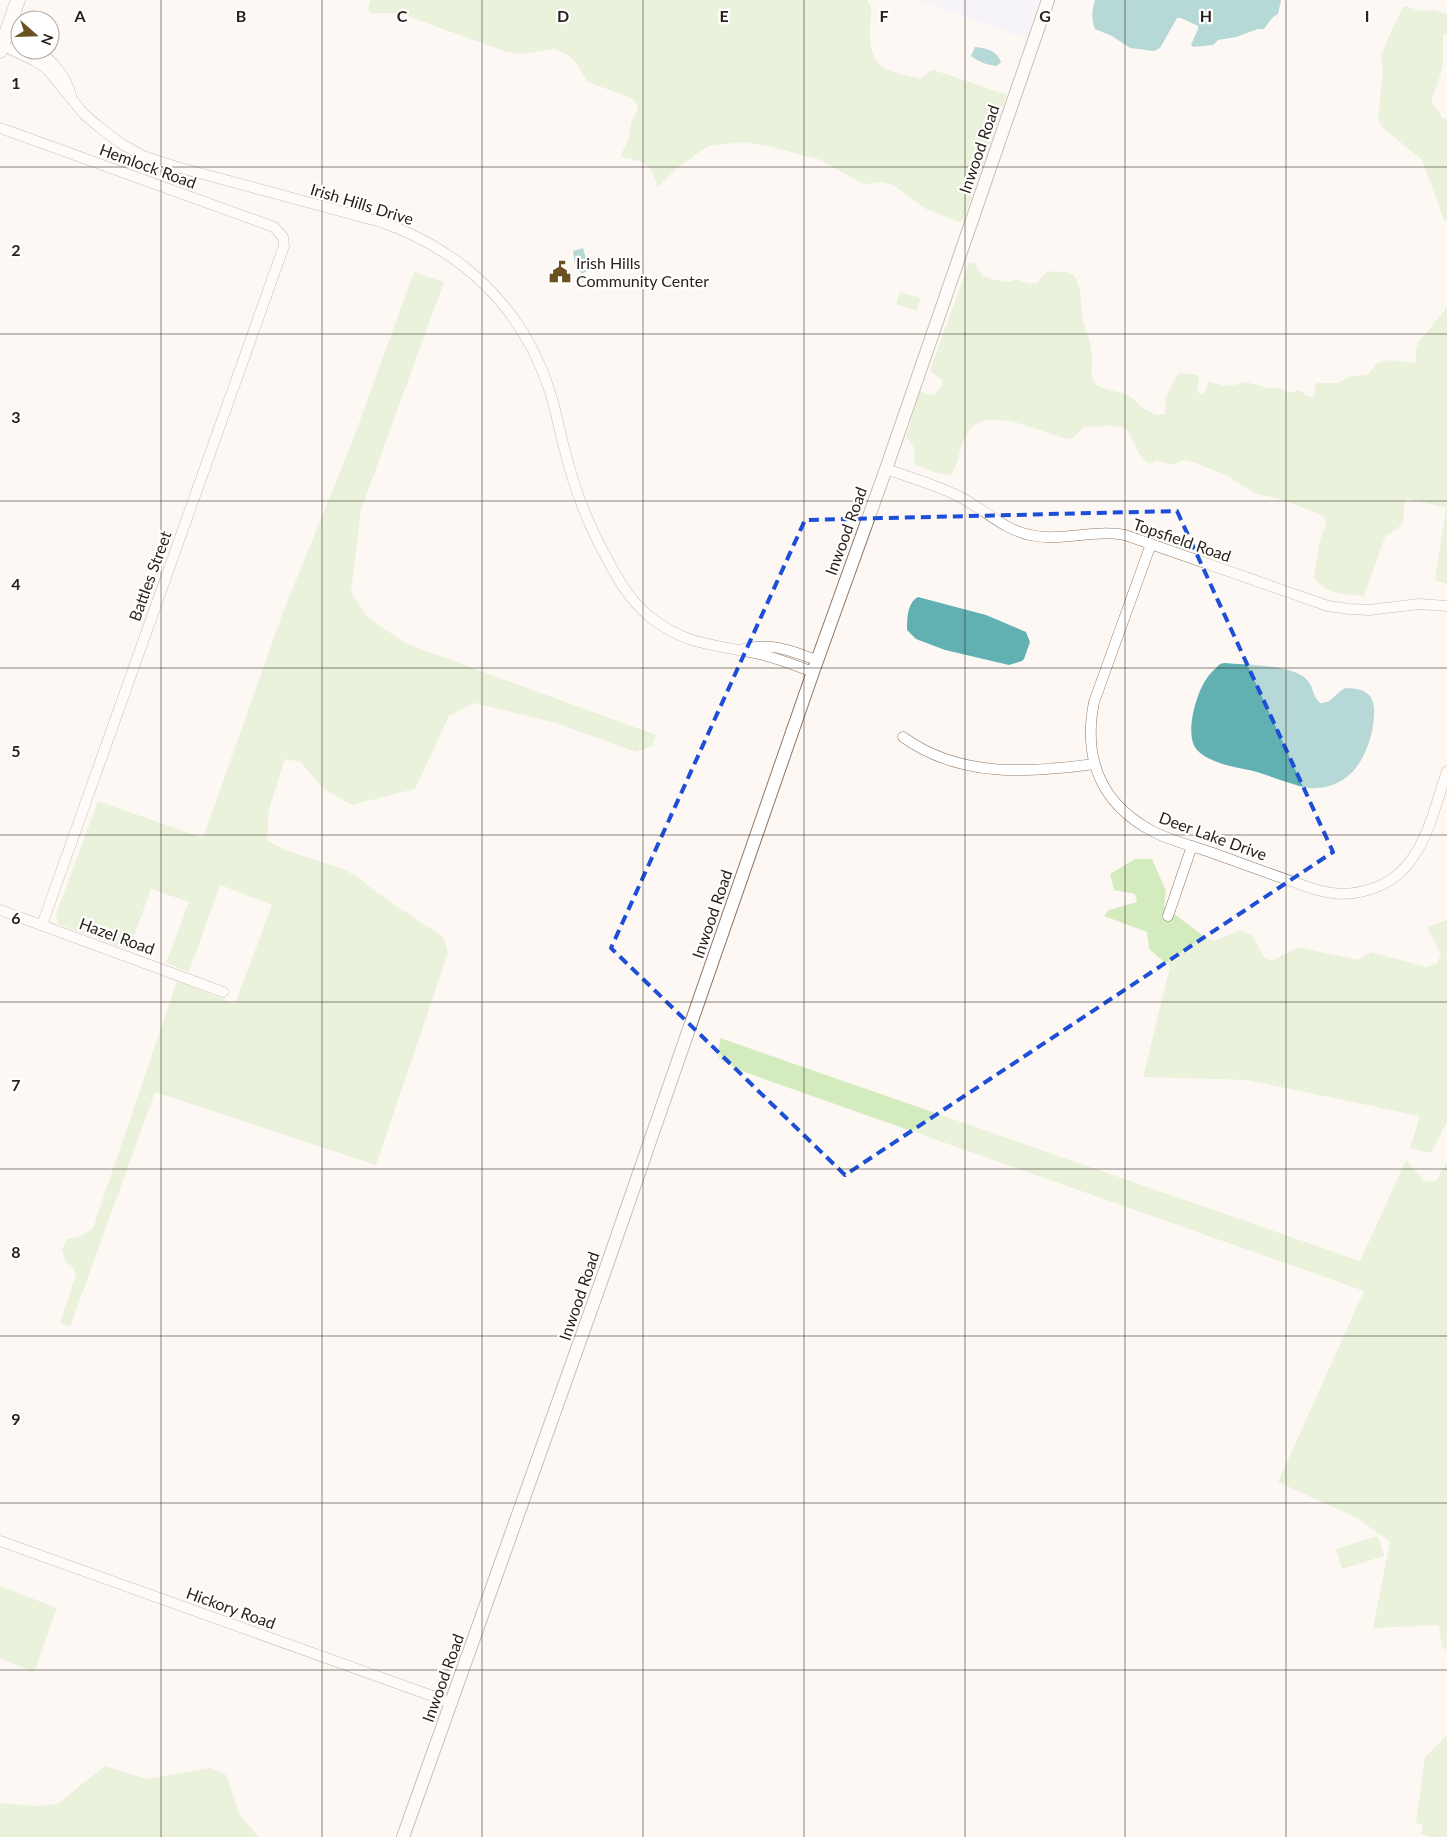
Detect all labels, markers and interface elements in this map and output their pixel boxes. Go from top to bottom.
text: A [73,6,86,25]
text: B [236,6,246,25]
text: C [397,6,408,25]
text: D [557,6,569,25]
text: E [719,6,729,25]
text: F [879,6,889,25]
text: G [1039,6,1051,25]
text: H [1200,6,1212,25]
text: I [1365,6,1369,25]
north arrow [10,10,60,60]
text: N [38,32,58,48]
text: 1 [11,73,21,92]
street label: Inwood Road [955,102,1003,196]
street label: Hemlock Road [97,139,199,192]
street label: Irish Hills Drive [308,179,416,228]
text: 2 [11,240,21,259]
place label: Irish Hills Community Center [576,253,709,290]
public building icon: Irish Hills Community Center [547,259,573,285]
text: 3 [11,407,21,426]
street label: Inwood Road [821,484,870,577]
street label: Topsfield Road [1131,514,1234,565]
street label: Battles Street [124,528,175,623]
text: 4 [11,574,21,593]
text: 5 [11,741,21,760]
street label: Deer Lake Drive [1157,807,1270,864]
street label: Inwood Road [688,867,736,961]
text: 6 [11,908,21,927]
street label: Hazel Road [77,913,157,958]
text: 7 [11,1075,21,1094]
text: 8 [11,1242,21,1261]
street label: Inwood Road [555,1249,603,1343]
text: 9 [11,1409,21,1428]
street label: Hickory Road [184,1583,278,1632]
street label: Inwood Road [418,1631,467,1724]

